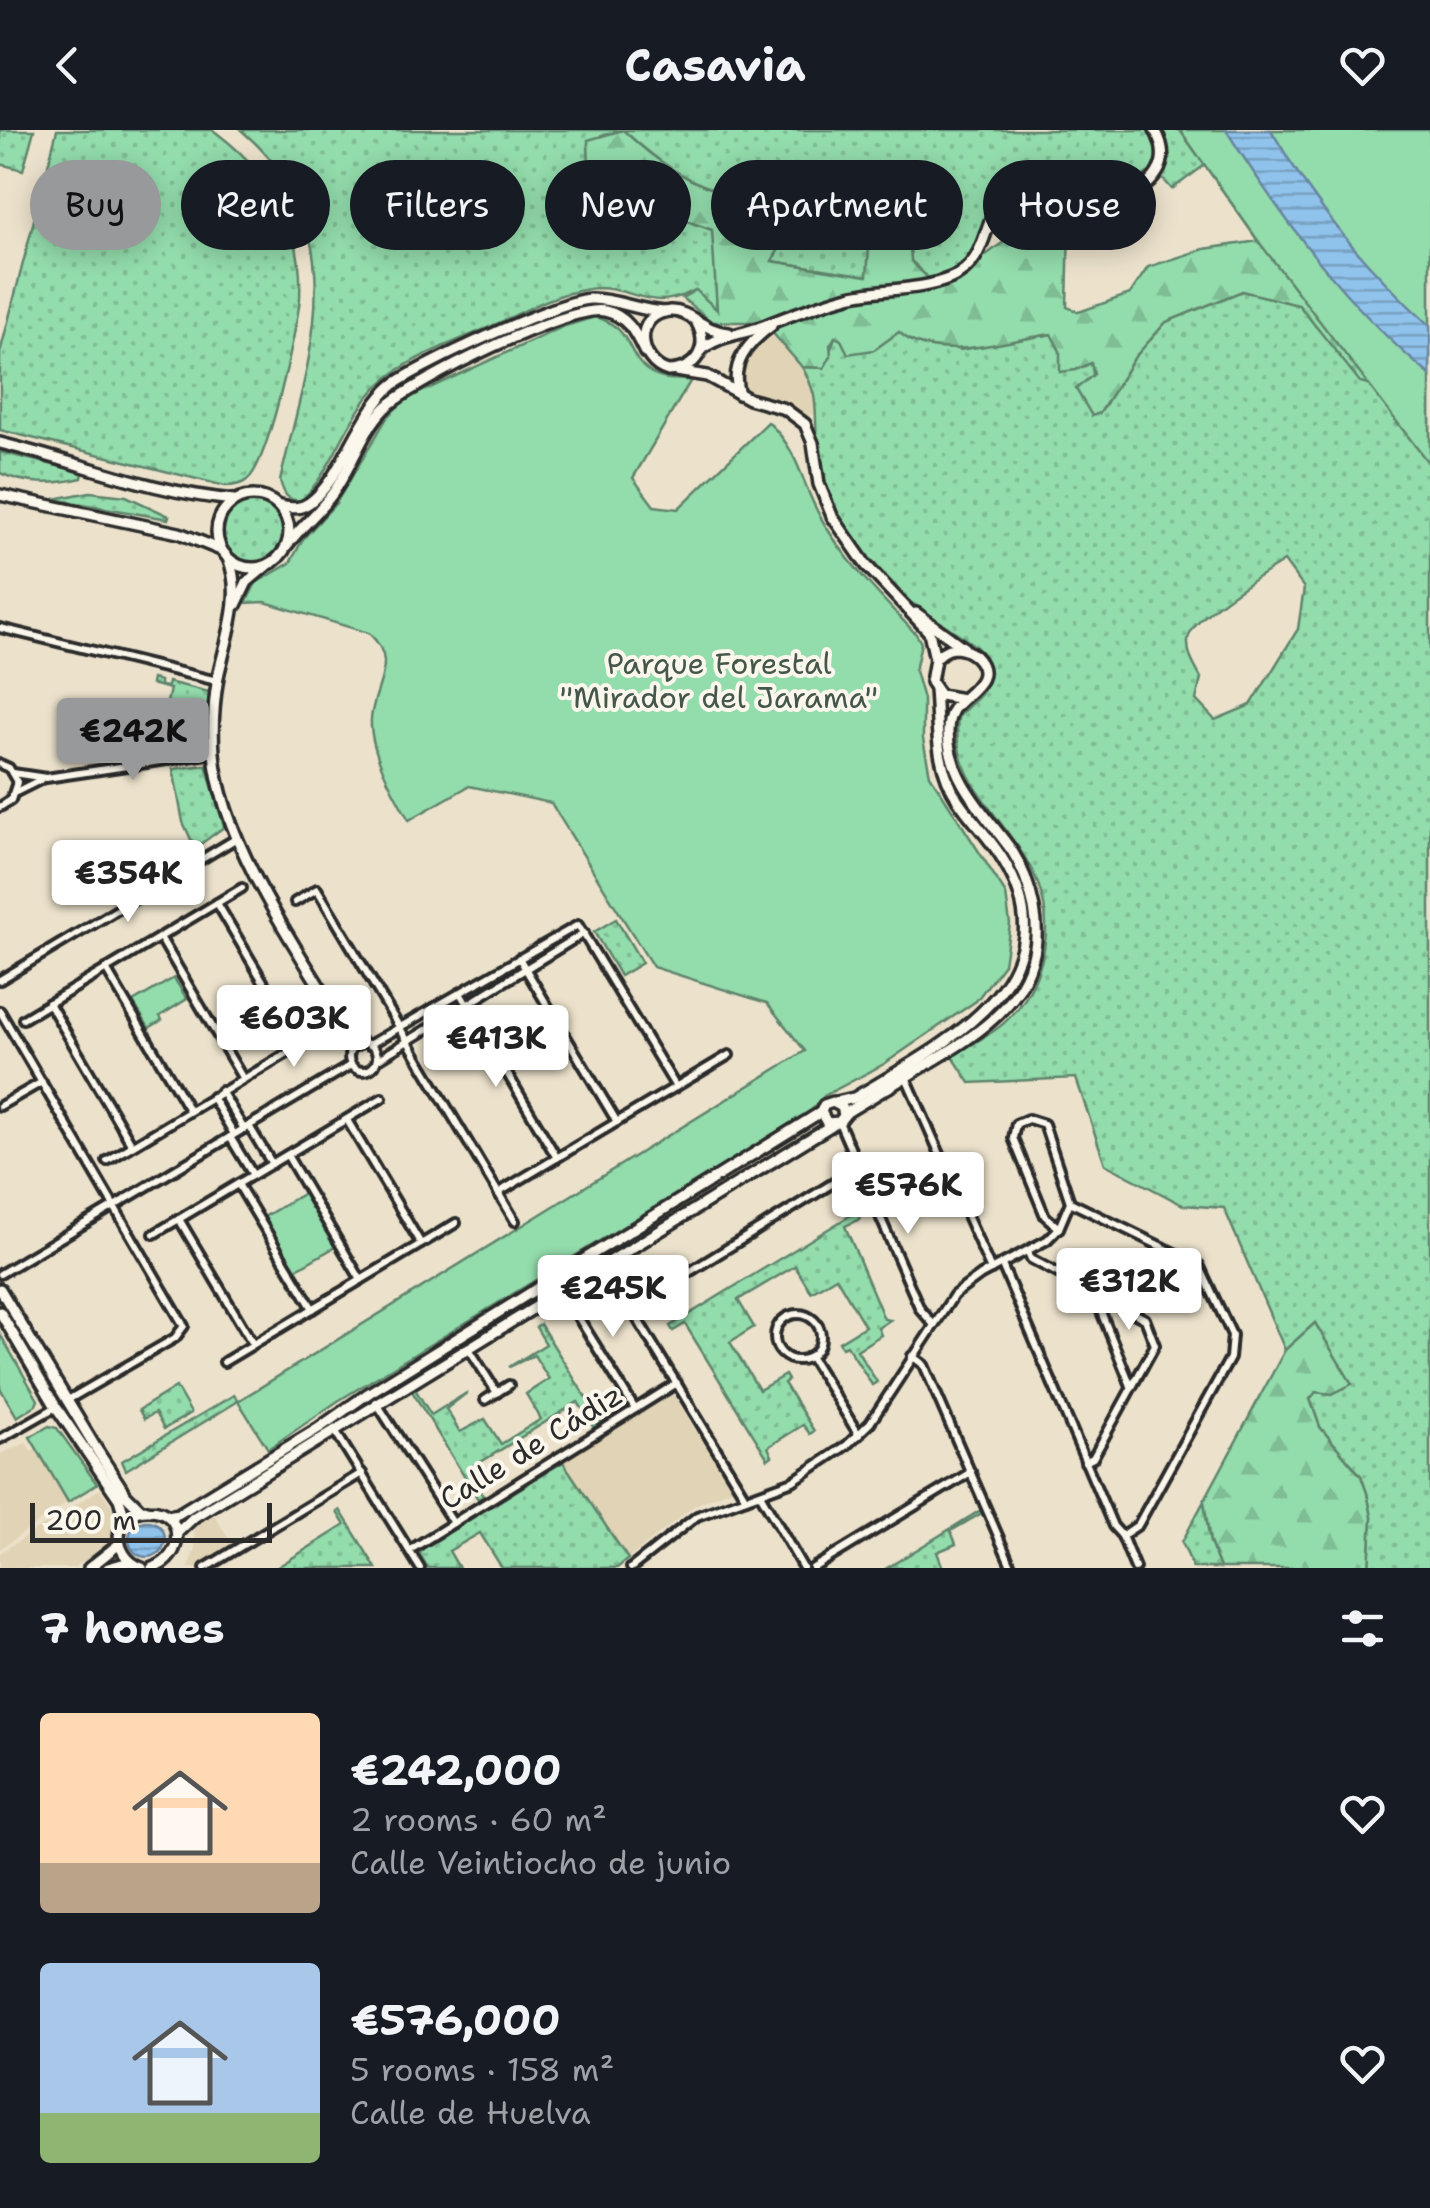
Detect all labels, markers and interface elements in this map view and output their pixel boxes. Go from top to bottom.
text: Casavia [624,35,806,95]
icon: back [40,38,95,93]
icon: heart [1335,38,1390,93]
chip: Buy [30,160,161,250]
chip: Rent [181,160,330,250]
chip: Filters [350,160,525,250]
chip: New [545,160,691,250]
chip: Apartment [711,160,963,250]
chip: House [983,160,1156,250]
park label: Parque Forestal "Mirador del Jarama" [560,643,878,718]
pin: €242K [63,698,203,783]
text: €242K [79,709,187,752]
pin: €354K [58,840,198,925]
text: €354K [74,851,182,894]
pin: €603K [224,985,364,1070]
text: €603K [239,996,349,1039]
pin: €413K [426,1005,566,1090]
text: €413K [446,1016,546,1059]
pin: €576K [838,1152,978,1237]
text: €576K [854,1163,962,1206]
pin: €312K [1059,1248,1199,1333]
pin: €245K [543,1255,683,1340]
text: €312K [1078,1259,1180,1302]
text: €245K [560,1266,666,1309]
street label: Calle de Cádiz [431,1374,630,1519]
scale bar [30,1498,272,1542]
text: 200 m [45,1501,136,1539]
text: 7 homes [40,1600,225,1656]
icon: filters [1335,1601,1390,1656]
text: €242,000 [350,1742,562,1798]
icon: home [120,1753,240,1873]
icon: heart [1335,1786,1390,1841]
text: 2 rooms · 60 m² [350,1798,607,1841]
text: Calle Veintiocho de junio [350,1841,731,1884]
text: €576,000 [350,1992,561,2048]
icon: home [120,2003,240,2123]
icon: heart [1335,2036,1390,2091]
text: 5 rooms · 158 m² [350,2048,614,2091]
text: Calle de Huelva [350,2091,591,2134]

